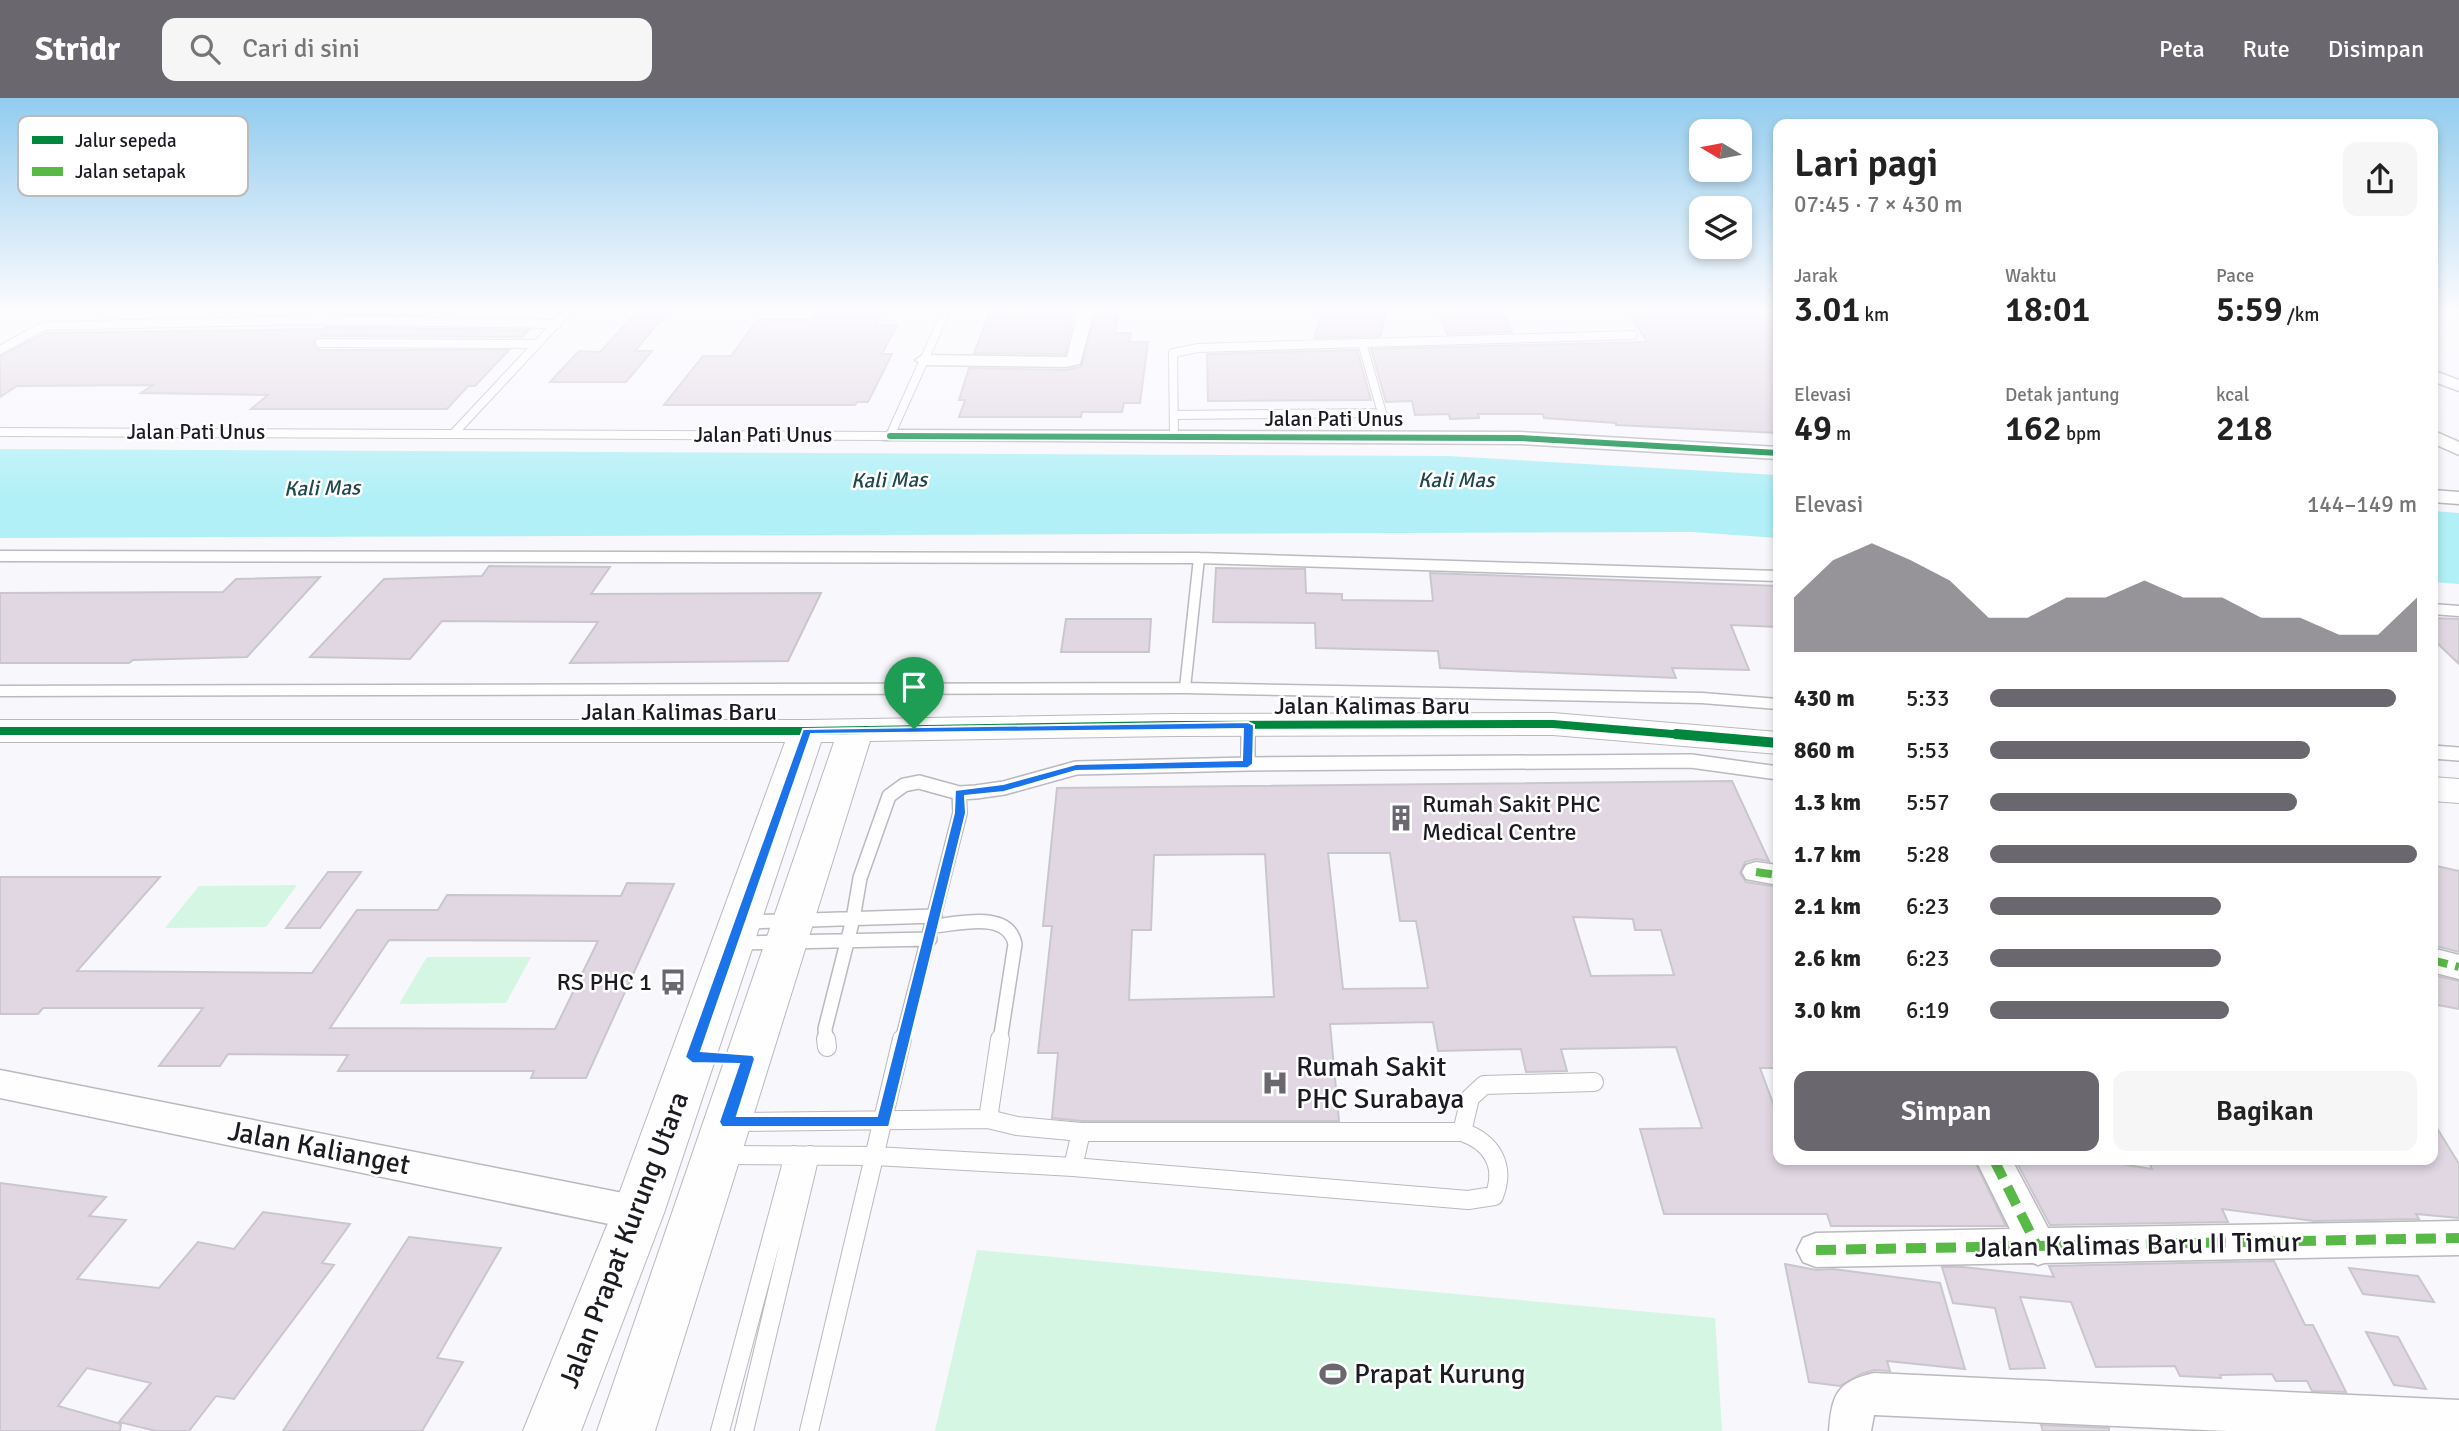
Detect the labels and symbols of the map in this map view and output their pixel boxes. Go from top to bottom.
legend [18,116,248,196]
north arrow [1689,119,1752,182]
text: Jalur sepeda [75,129,177,153]
text: Jalan setapak [75,160,186,184]
street label: Jalan Pati Unus [1265,406,1403,432]
street label: Jalan Pati Unus [127,419,265,445]
street label: Jalan Pati Unus [694,422,832,448]
water label: Kali Mas [851,466,929,494]
water label: Kali Mas [1418,467,1496,493]
water label: Kali Mas [284,474,362,502]
pin [884,657,944,729]
street label: Jalan Kalimas Baru [1274,691,1470,721]
street label: Jalan Kalimas Baru [581,697,777,727]
place label: Rumah Sakit PHC Medical Centre [1422,789,1600,847]
building icon: Rumah Sakit PHC Medical Centre [1386,803,1416,833]
place label: RS PHC 1 [556,967,652,997]
bus stop icon: RS PHC 1 [658,967,688,997]
place label: Rumah Sakit PHC Surabaya [1296,1050,1465,1116]
hospital icon: Rumah Sakit PHC Surabaya [1260,1068,1290,1098]
street label: Jalan Prapat Kurung Utara [552,1087,696,1393]
street label: Jalan Kalianget [225,1114,413,1182]
street label: Jalan Kalimas Baru II Timur [1975,1225,2302,1265]
place label: Prapat Kurung [1354,1357,1526,1391]
sports icon: Prapat Kurung [1318,1359,1348,1389]

